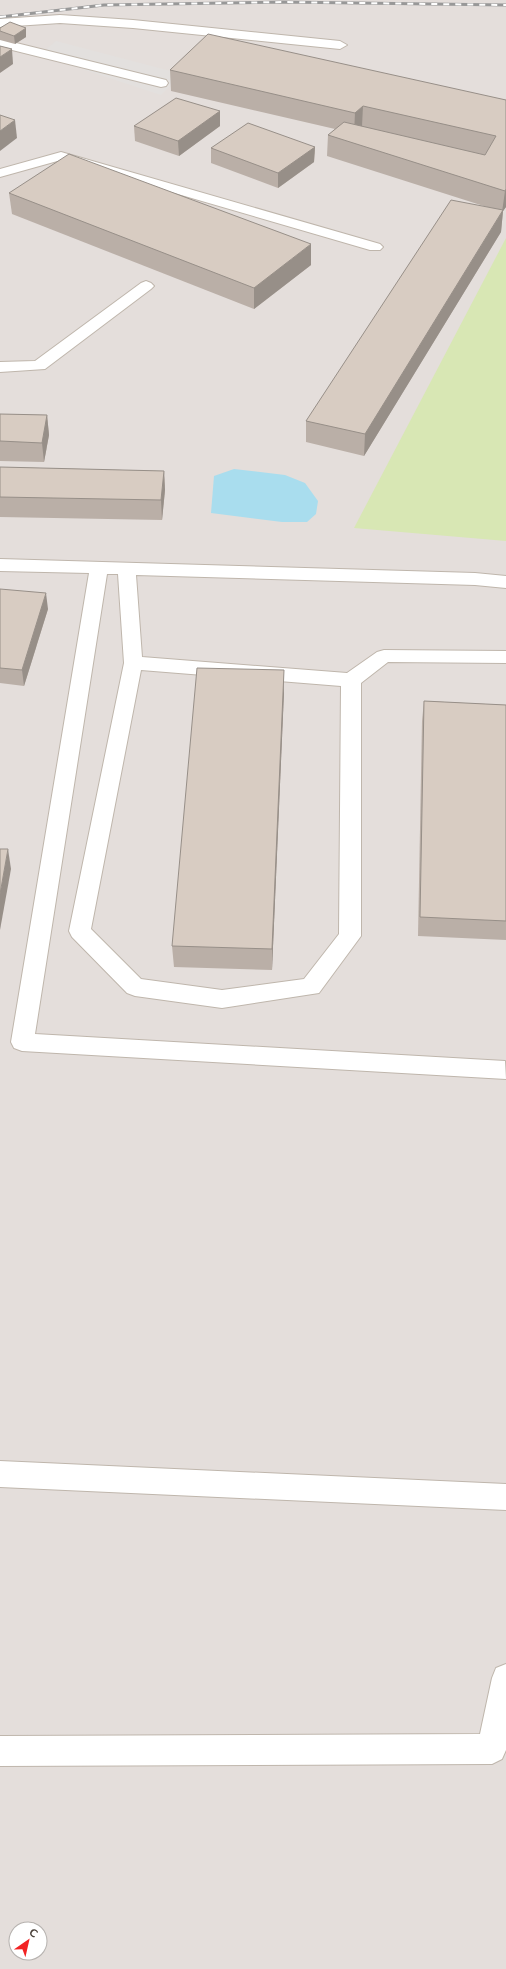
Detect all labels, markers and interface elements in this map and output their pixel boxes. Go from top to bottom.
north arrow [8,1921,48,1961]
text: С [26,1925,41,1942]

